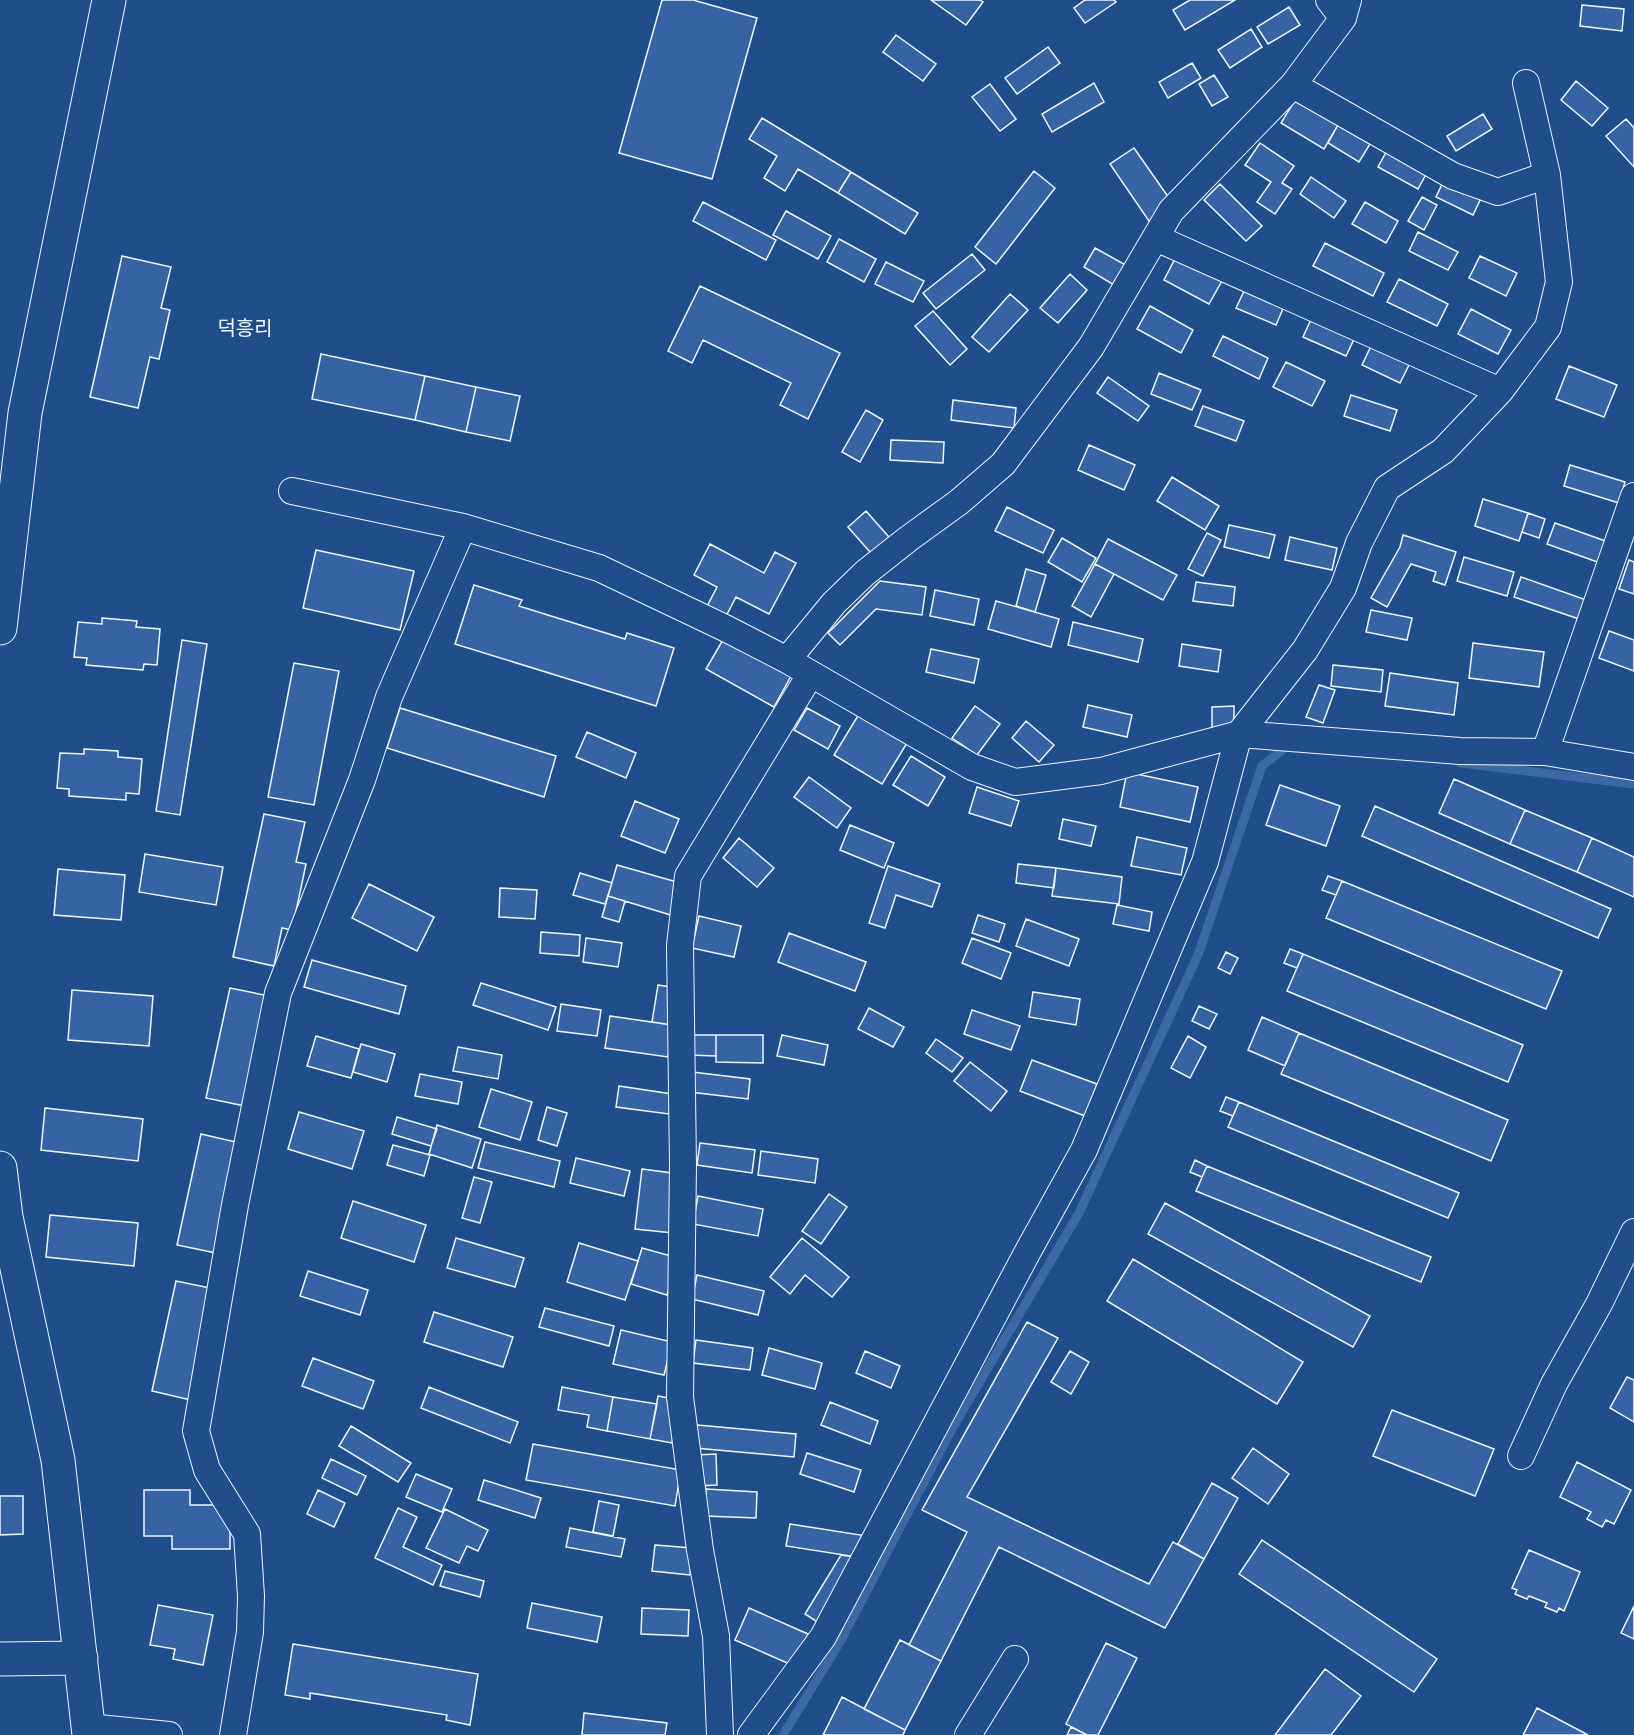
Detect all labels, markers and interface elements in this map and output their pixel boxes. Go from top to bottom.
district label: 덕흥리 [217,315,273,340]

